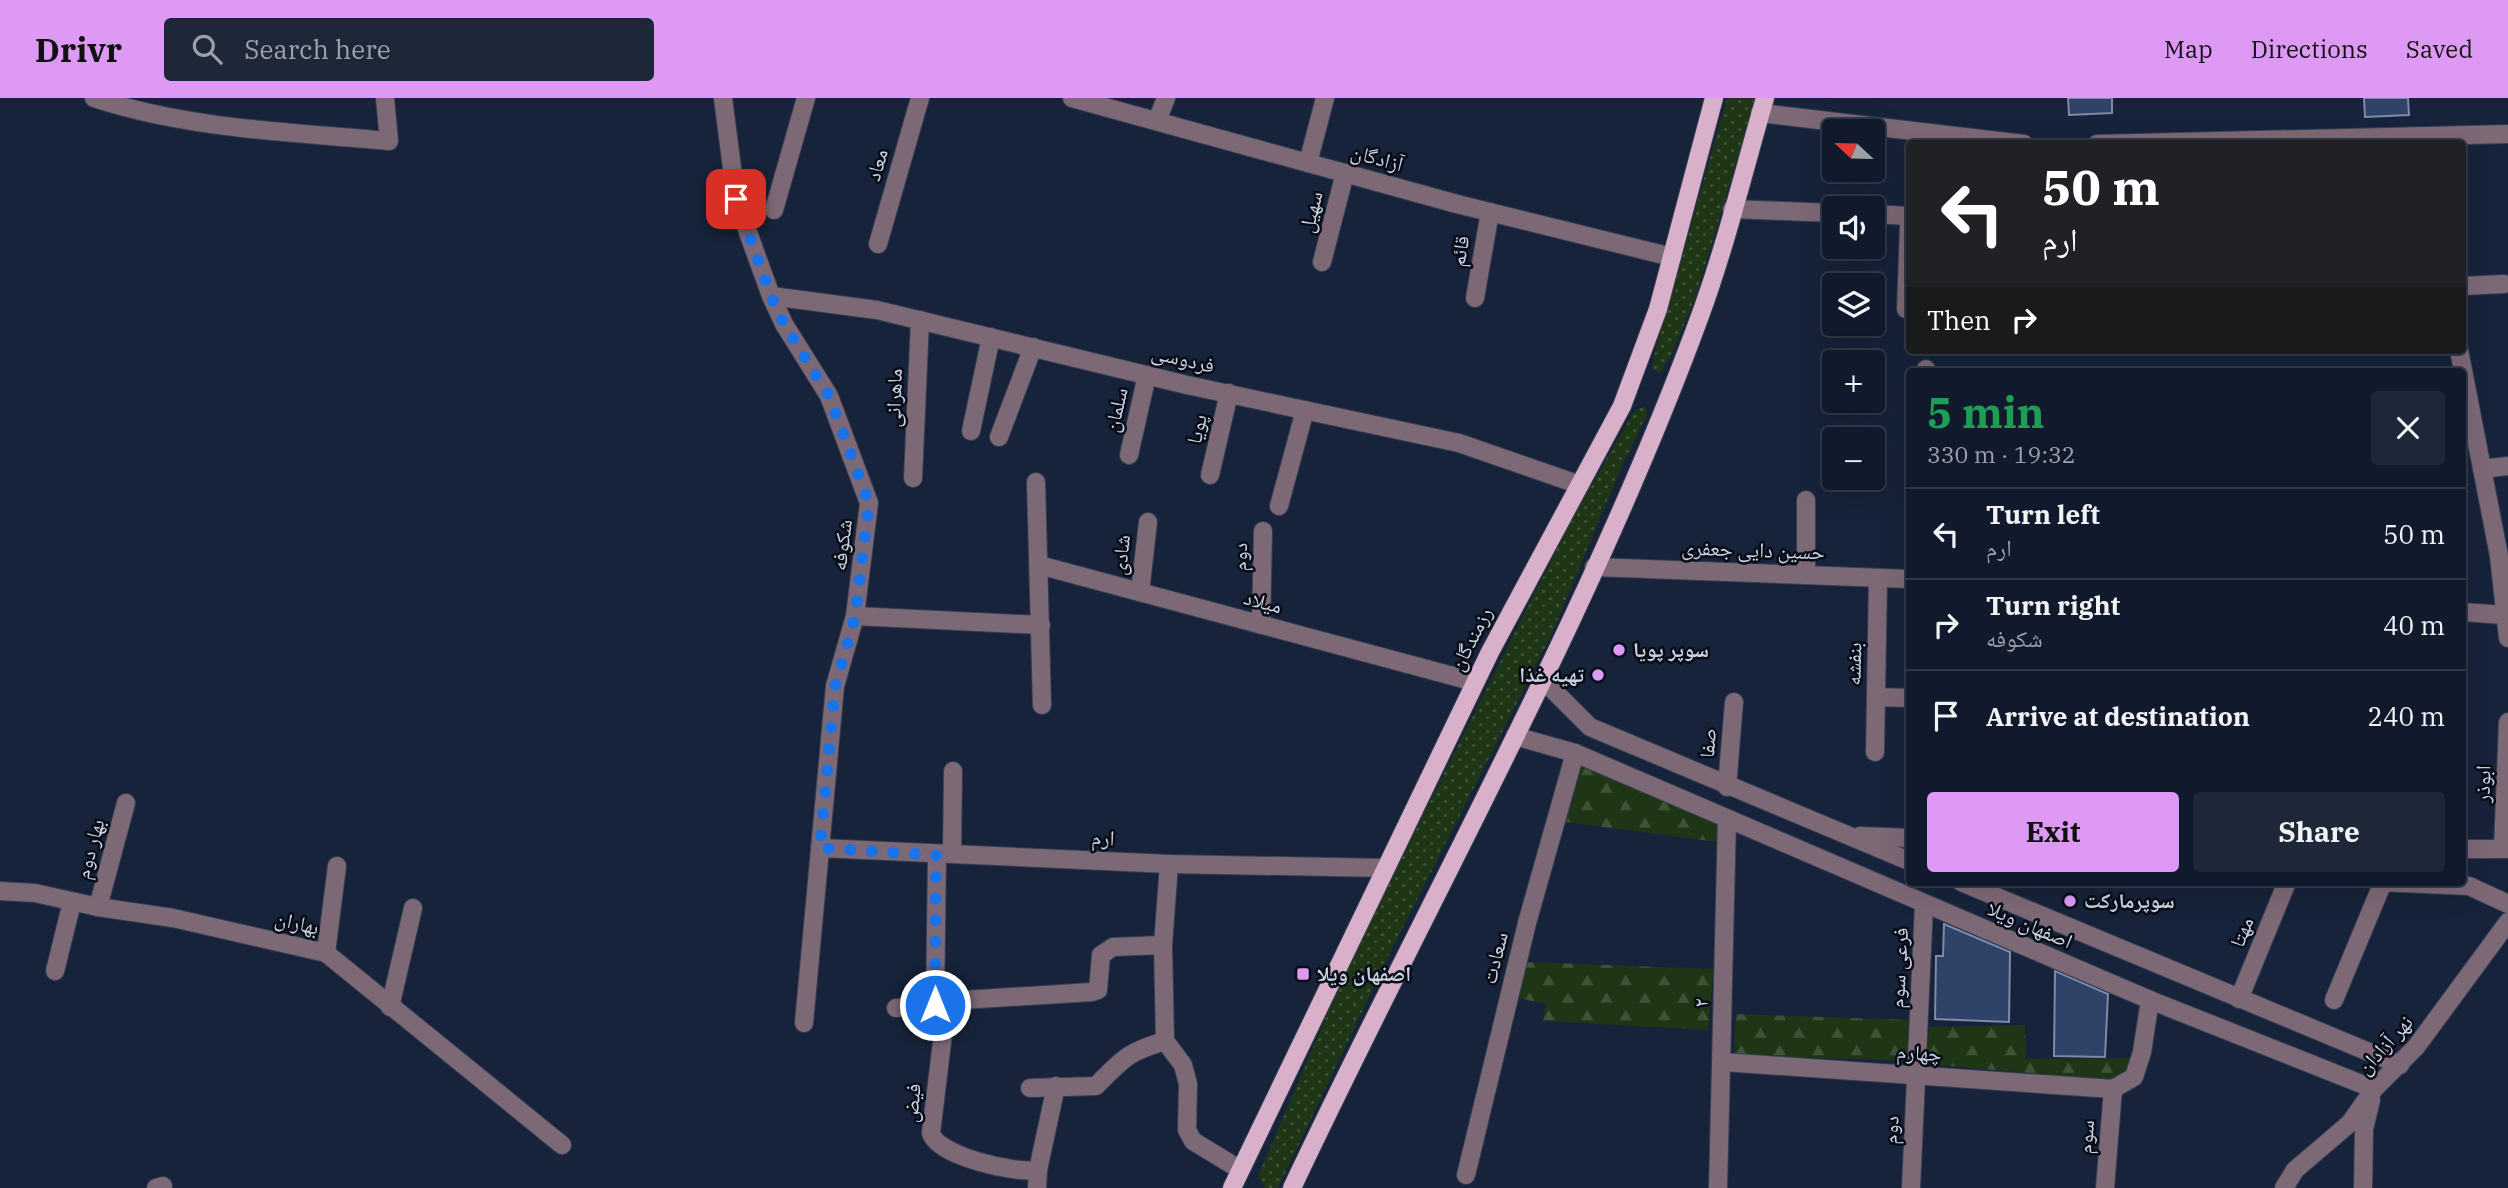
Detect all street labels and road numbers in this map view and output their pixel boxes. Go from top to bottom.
street label: آزادگان [1348,137,1407,178]
street label: معاد [858,145,894,184]
street label: سهیل [1291,188,1329,235]
street label: قائم [1443,233,1476,269]
street label: فردوسی [1149,337,1218,379]
street label: ماهرانی [878,368,908,428]
street label: سلمان [1096,385,1134,435]
street label: پویا [1179,411,1213,446]
street label: شکوفه [824,518,858,572]
street label: حسین دایی جعفری [1681,532,1825,566]
street label: شادی [1104,533,1136,577]
street label: دوم [1225,542,1254,572]
street label: میلاد [1241,583,1286,620]
street label: رزمندگان [1442,602,1498,675]
street label: بنفشه [1839,642,1867,686]
street label: صفا [1692,727,1722,759]
street label: ابوذر [2467,765,2497,804]
street label: بهار دوم [68,816,111,882]
street label: ارم [1091,822,1115,853]
street label: اصفهان ویلا [1984,894,2077,955]
street label: بهاران [272,903,322,941]
street label: مهتا [2222,912,2260,951]
street label: فرعی سوم [1882,927,1915,1009]
street label: سعادت [1474,929,1514,987]
street label: ۲ [1686,998,1714,1008]
street label: نهر آزادان [2350,1008,2418,1080]
street label: چهارم [1896,1036,1943,1069]
street label: فیض [895,1082,927,1124]
street label: دوم [1875,1115,1906,1145]
street label: سوم [2070,1119,2101,1155]

